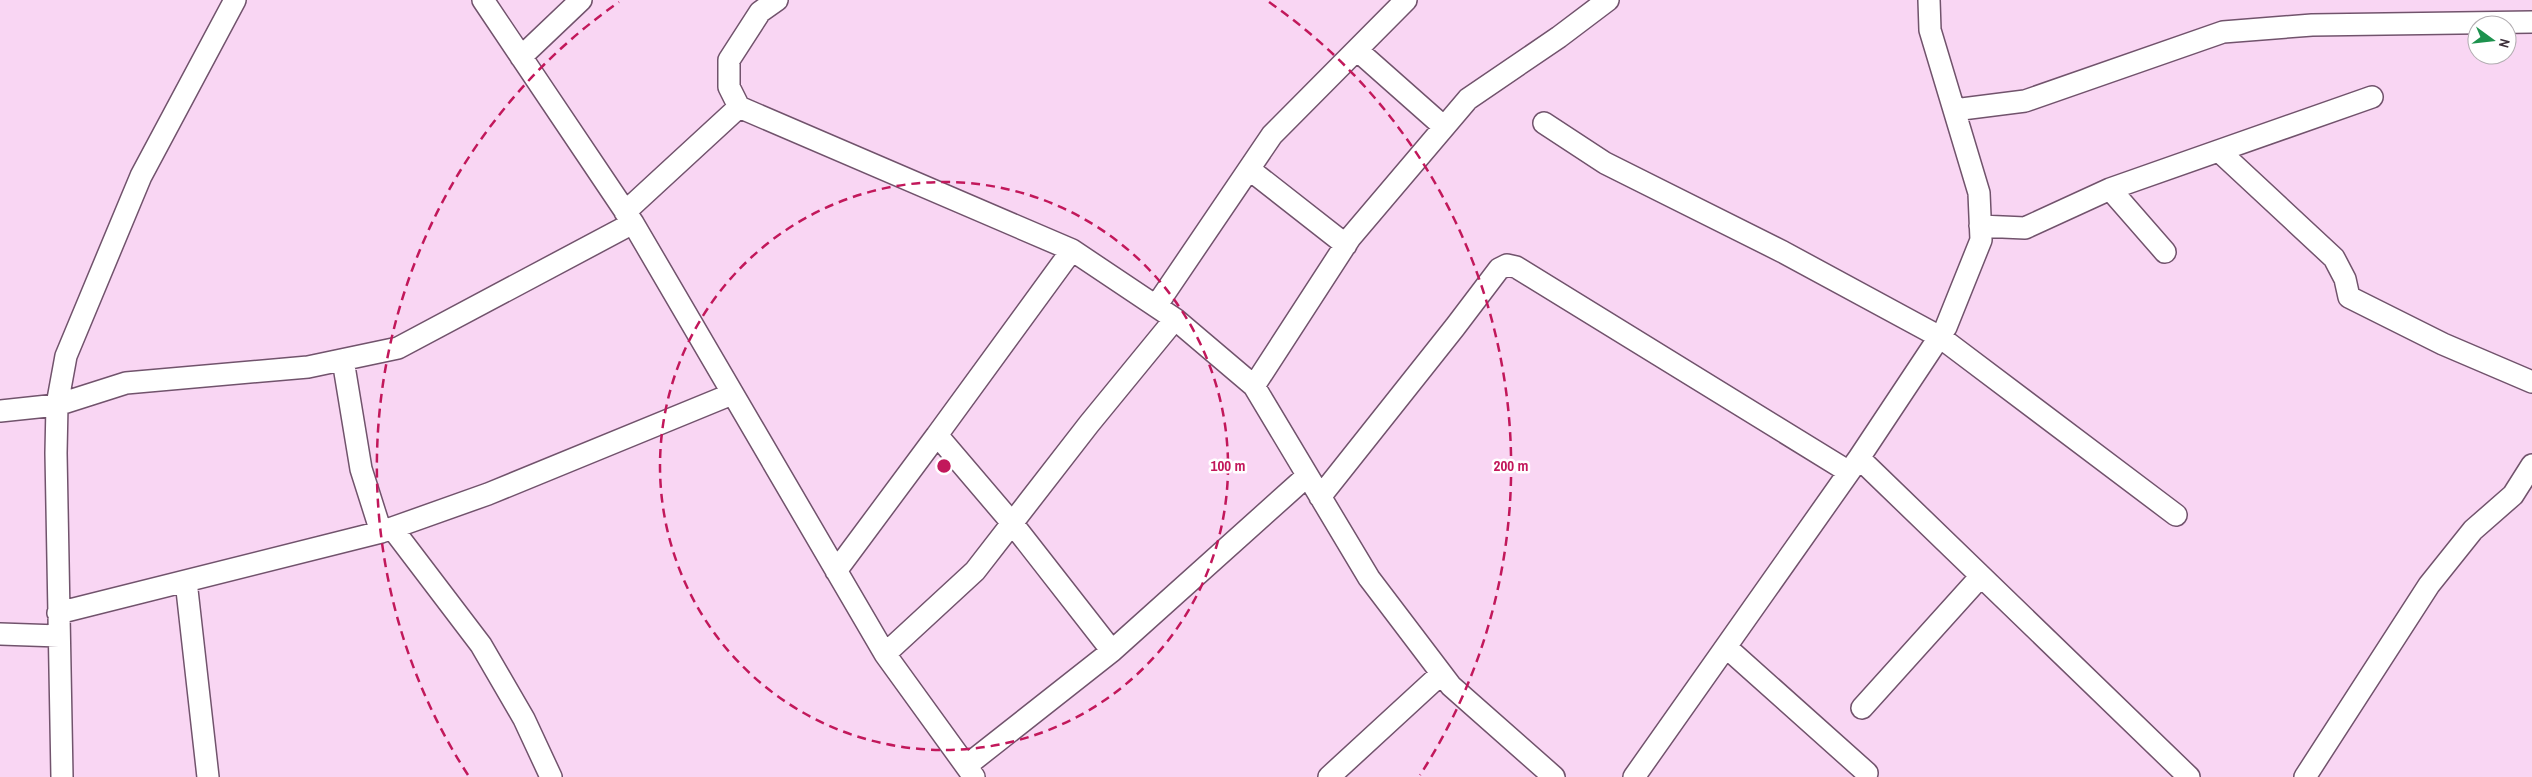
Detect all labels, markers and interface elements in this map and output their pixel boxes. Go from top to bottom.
north arrow [2467,15,2517,65]
text: N [2495,37,2514,50]
text: 100 m [1211,455,1245,476]
text: 200 m [1494,455,1528,476]
centre of rings [935,457,953,475]

